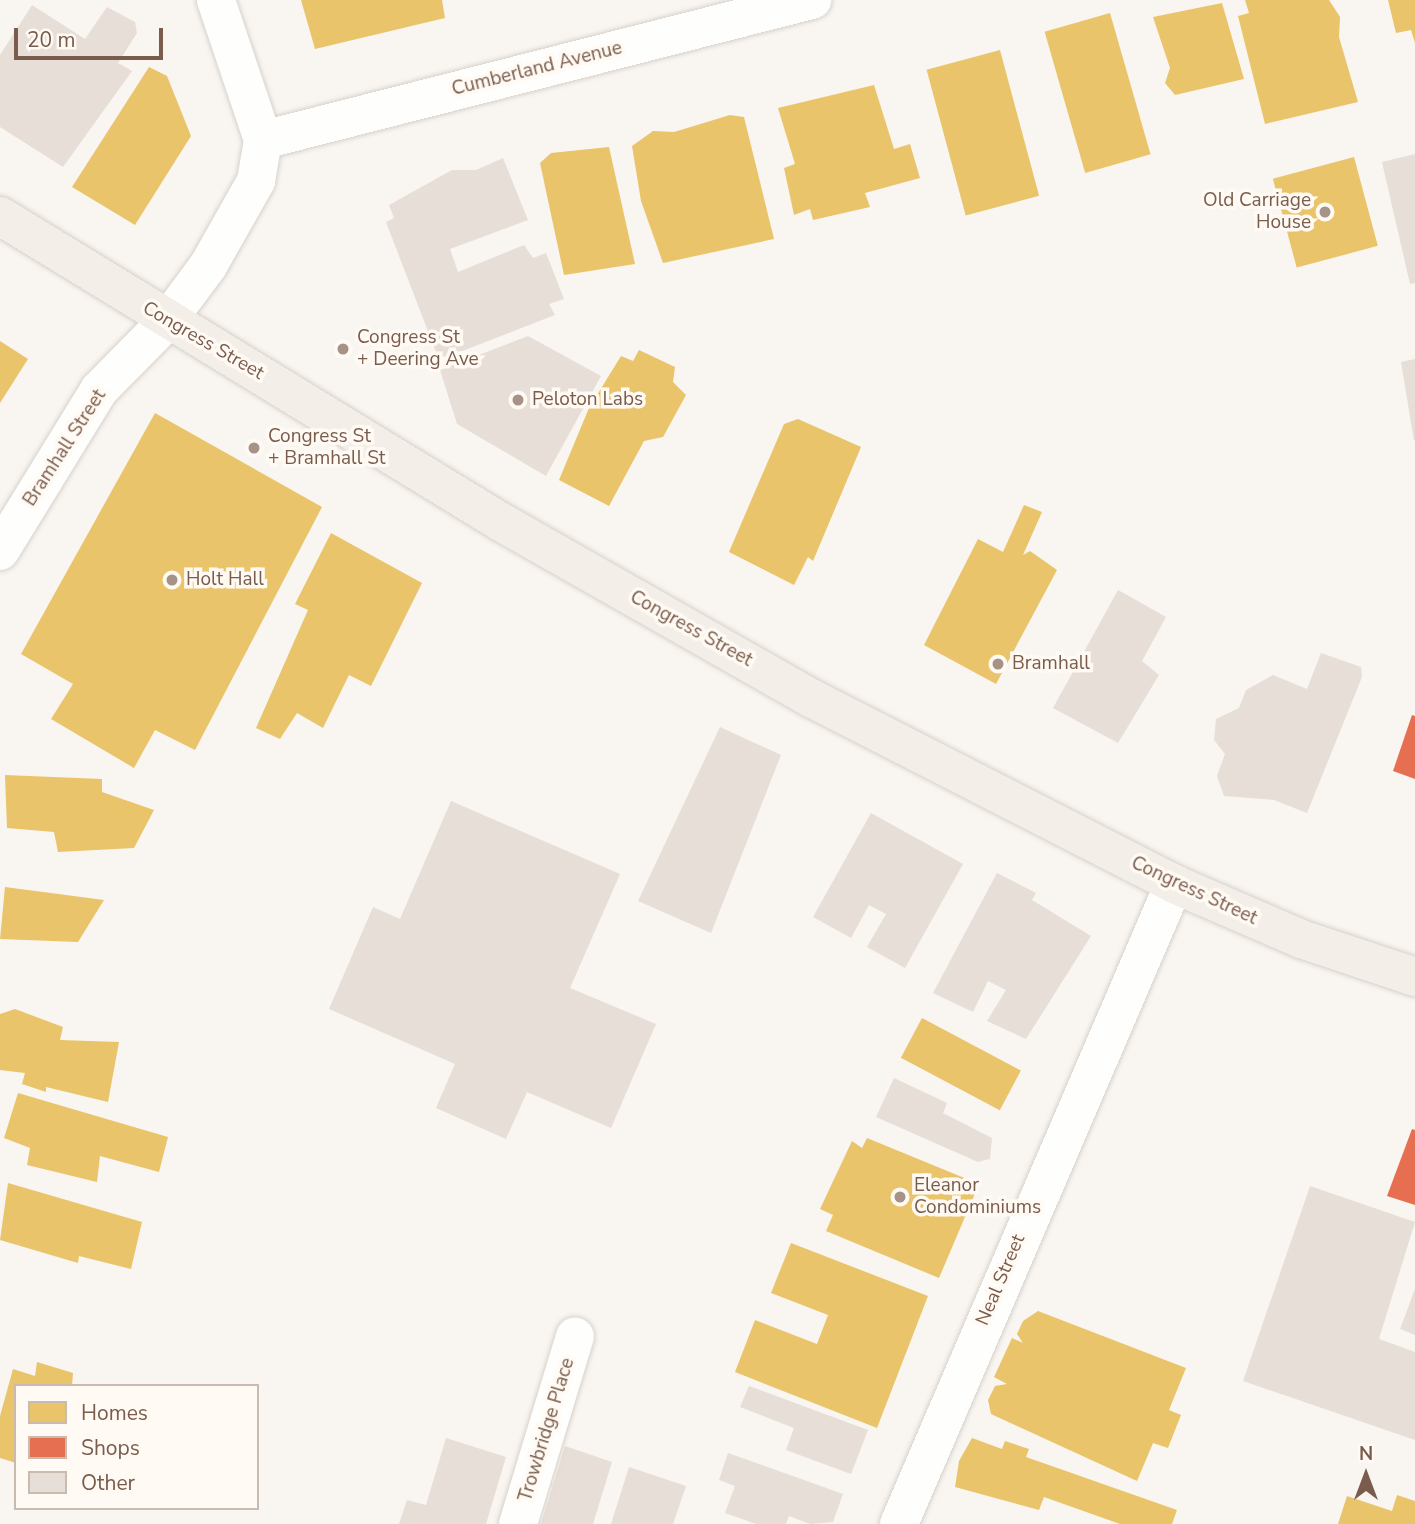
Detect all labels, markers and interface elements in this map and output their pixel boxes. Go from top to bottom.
scale bar [18,14,166,58]
text: 20 m [27,26,76,54]
street label: Cumberland Avenue [450,37,624,101]
place label: Old Carriage House [1203,190,1311,234]
marker: Old Carriage House [1317,204,1333,220]
street label: Congress Street [138,297,268,385]
place label: Congress St + Deering Ave [357,327,479,371]
marker: Congress St + Deering Ave [335,341,351,357]
street label: Bramhall Street [19,385,111,511]
place label: Peloton Labs [532,389,643,411]
marker: Peloton Labs [510,392,526,408]
place label: Congress St + Bramhall St [268,426,385,470]
marker: Congress St + Bramhall St [246,440,262,456]
place label: Holt Hall [186,569,264,591]
marker: Holt Hall [164,572,180,588]
street label: Congress Street [626,586,756,672]
place label: Bramhall [1012,653,1090,675]
marker: Bramhall [990,656,1006,672]
street label: Congress Street [1127,852,1261,930]
place label: Eleanor Condominiums [914,1175,1041,1219]
marker: Eleanor Condominiums [892,1189,908,1205]
street label: Neal Street [972,1231,1030,1329]
street label: Trowbridge Place [514,1355,580,1505]
legend [14,1384,259,1510]
text: Homes [81,1399,148,1427]
text: Shops [81,1434,140,1462]
north arrow [1331,1440,1401,1510]
text: N [1359,1441,1373,1467]
text: Other [81,1469,135,1497]

